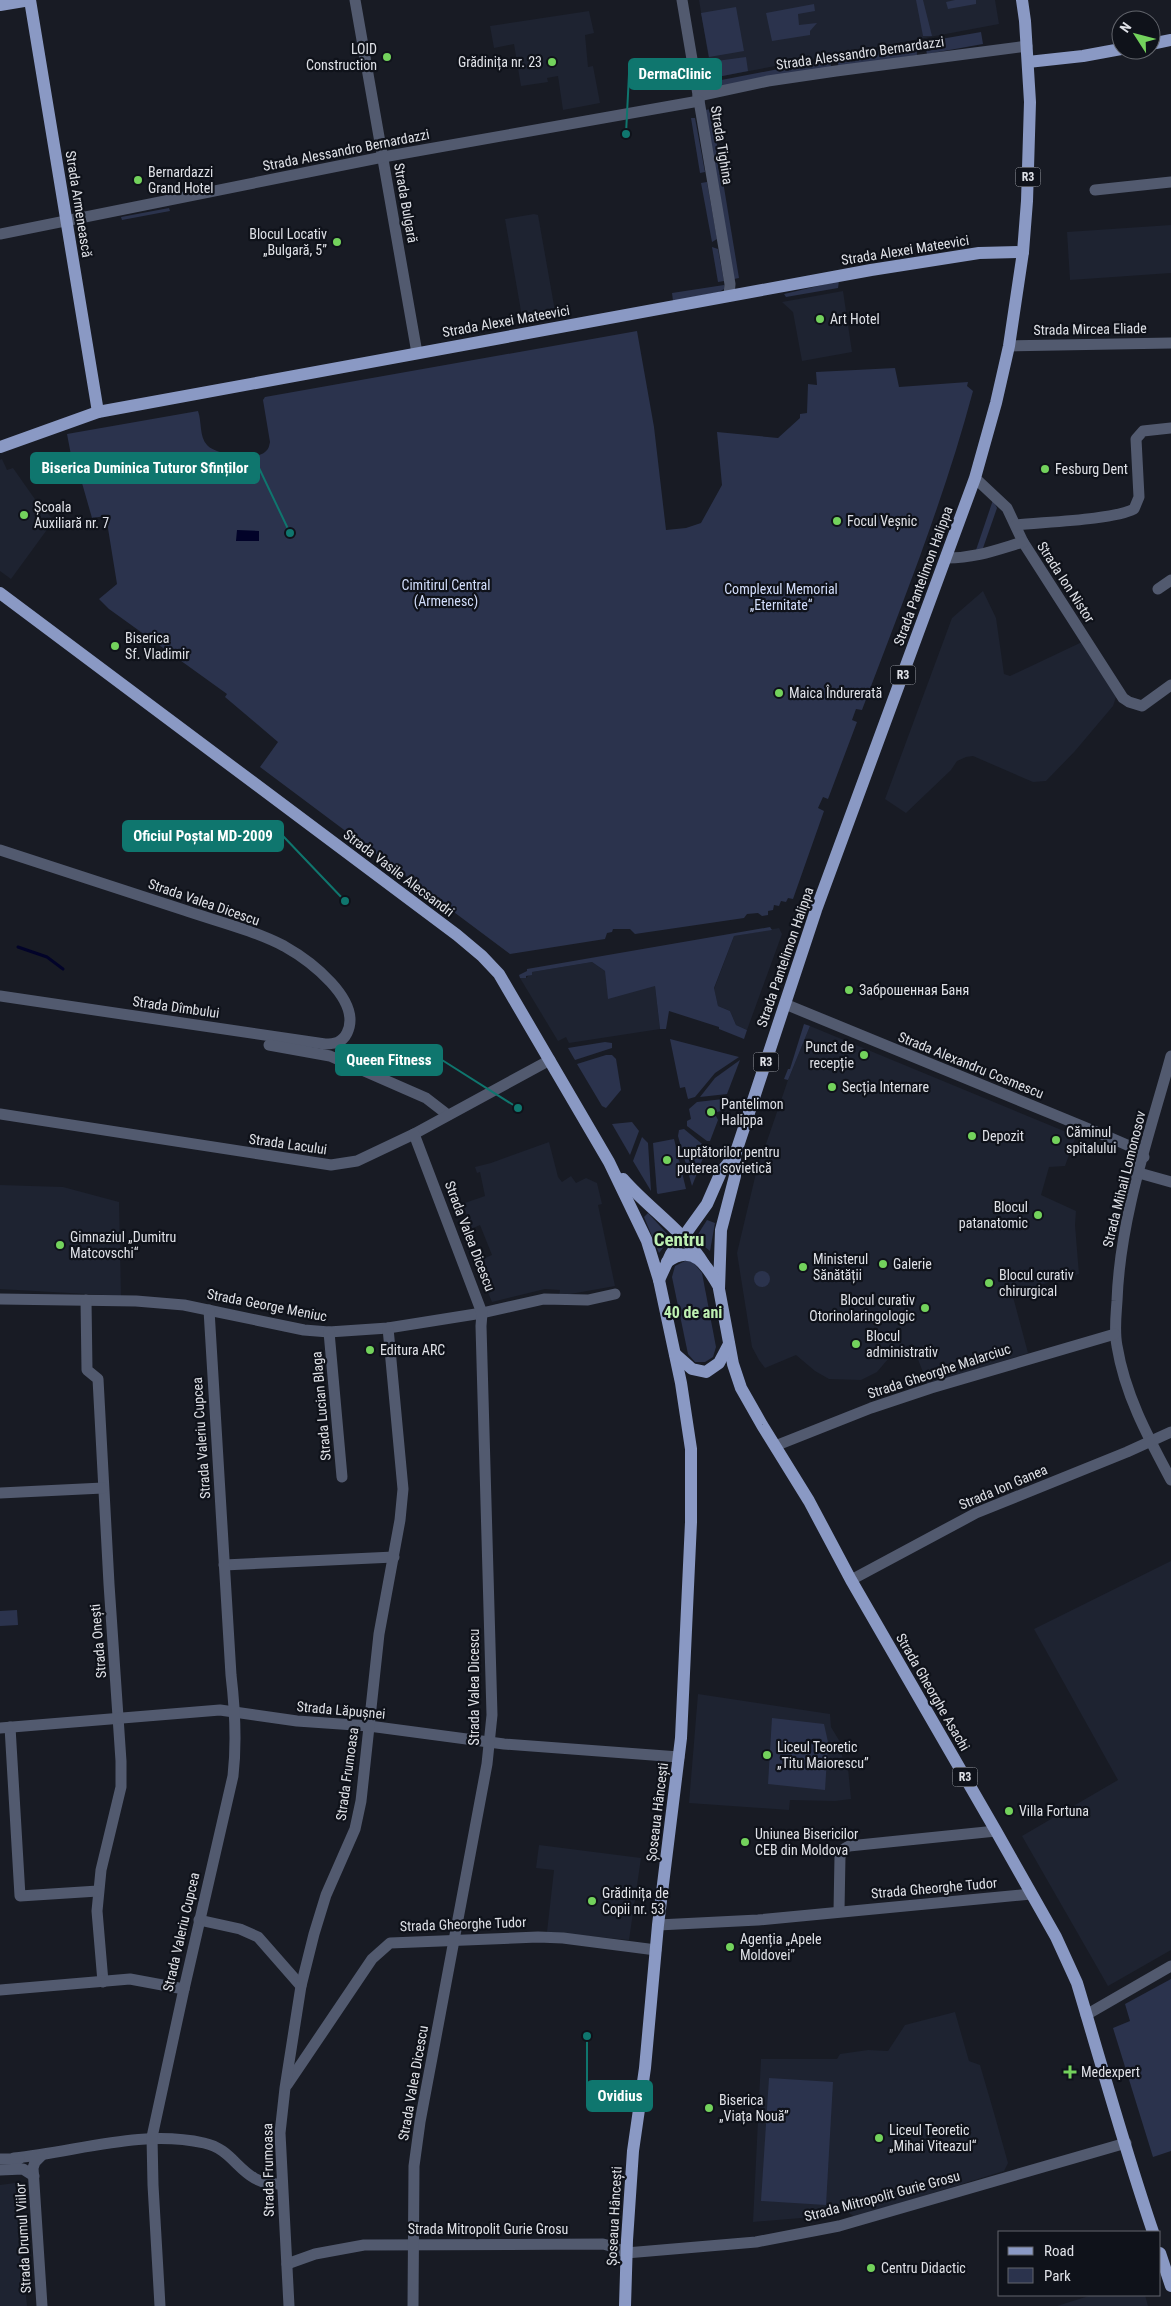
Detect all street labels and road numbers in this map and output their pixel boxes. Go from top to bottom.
street label: Strada Alessandro Bernardazzi [775,33,945,73]
street label: Strada Tighina [708,104,736,186]
street label: Strada Alessandro Bernardazzi [261,126,431,174]
street label: Strada Armenească [63,149,95,259]
street label: Strada Bulgară [391,162,421,244]
road number: R3 [1016,168,1040,186]
street label: Strada Alexei Mateevici [840,232,970,268]
street label: Strada Alexei Mateevici [441,302,571,340]
street label: Strada Mircea Eliade [1033,320,1147,338]
street label: Strada Pantelimon Halippa [890,504,956,648]
street label: Strada Ion Nistor [1034,539,1098,625]
road number: R3 [890,666,916,684]
street label: Strada Vasile Alecsandri [341,826,457,920]
street label: Strada Valea Dicescu [146,875,262,929]
street label: Strada Pantelimon Halippa [753,885,817,1029]
street label: Strada Dîmbului [131,993,221,1021]
street label: Strada Alexandru Cosmescu [896,1028,1046,1102]
road number: R3 [754,1052,778,1072]
street label: Strada Mihail Lomonosov [1099,1109,1149,1249]
street label: Strada Lacului [248,1131,328,1157]
street label: Strada Valea Dicescu [442,1179,498,1293]
street label: Strada George Meniuc [206,1286,328,1324]
street label: Strada Gheorghe Malarciuc [865,1340,1013,1402]
street label: Strada Lucian Blaga [308,1351,334,1461]
street label: Strada Valeriu Cupcea [189,1377,213,1499]
street label: Strada Ion Ganea [956,1461,1050,1513]
street label: Strada Onești [87,1603,110,1679]
street label: Strada Valea Dicescu [466,1629,482,1745]
street label: Strada Gheorghe Asachi [893,1631,973,1753]
street label: Strada Lăpușnei [296,1698,386,1723]
street label: Strada Frumoasa [333,1726,361,1822]
street label: Șoseaua Hâncești [643,1762,672,1863]
road number: R3 [952,1768,978,1786]
street label: Strada Valeriu Cupcea [160,1871,202,1993]
street label: Strada Gheorghe Tudor [870,1875,998,1901]
street label: Strada Gheorghe Tudor [399,1914,527,1934]
street label: Strada Valea Dicescu [395,2024,431,2142]
street label: Strada Frumoasa [259,2123,277,2217]
street label: Șoseaua Hâncești [603,2166,626,2266]
street label: Strada Mitropolit Gurie Grosu [802,2167,962,2225]
street label: Strada Drumul Viilor [12,2182,34,2294]
street label: Strada Mitropolit Gurie Grosu [408,2221,568,2237]

